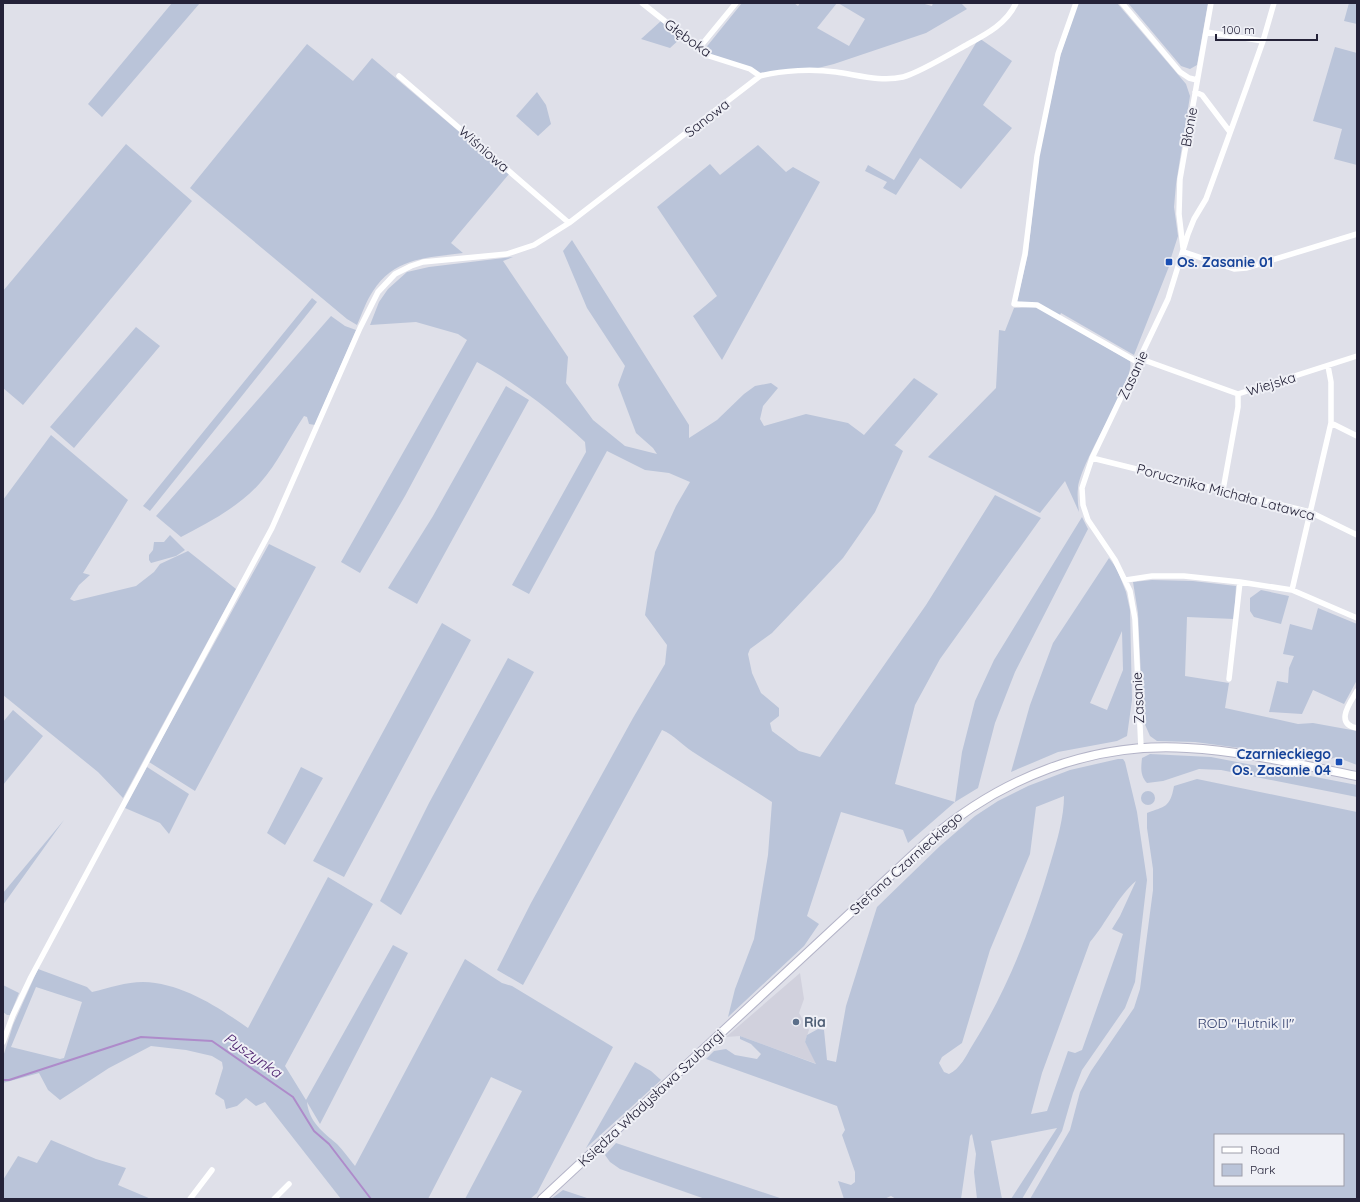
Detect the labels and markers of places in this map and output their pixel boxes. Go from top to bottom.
place label: Os. Zasanie 01 [1177,253,1273,271]
marker: Os. Zasanie 01 [1164,257,1174,267]
place label: Czarnieckiego Os. Zasanie 04 [1232,745,1331,779]
marker: Czarnieckiego Os. Zasanie 04 [1334,757,1344,767]
place label: Ria [804,1013,826,1031]
marker: Ria [791,1017,801,1027]

